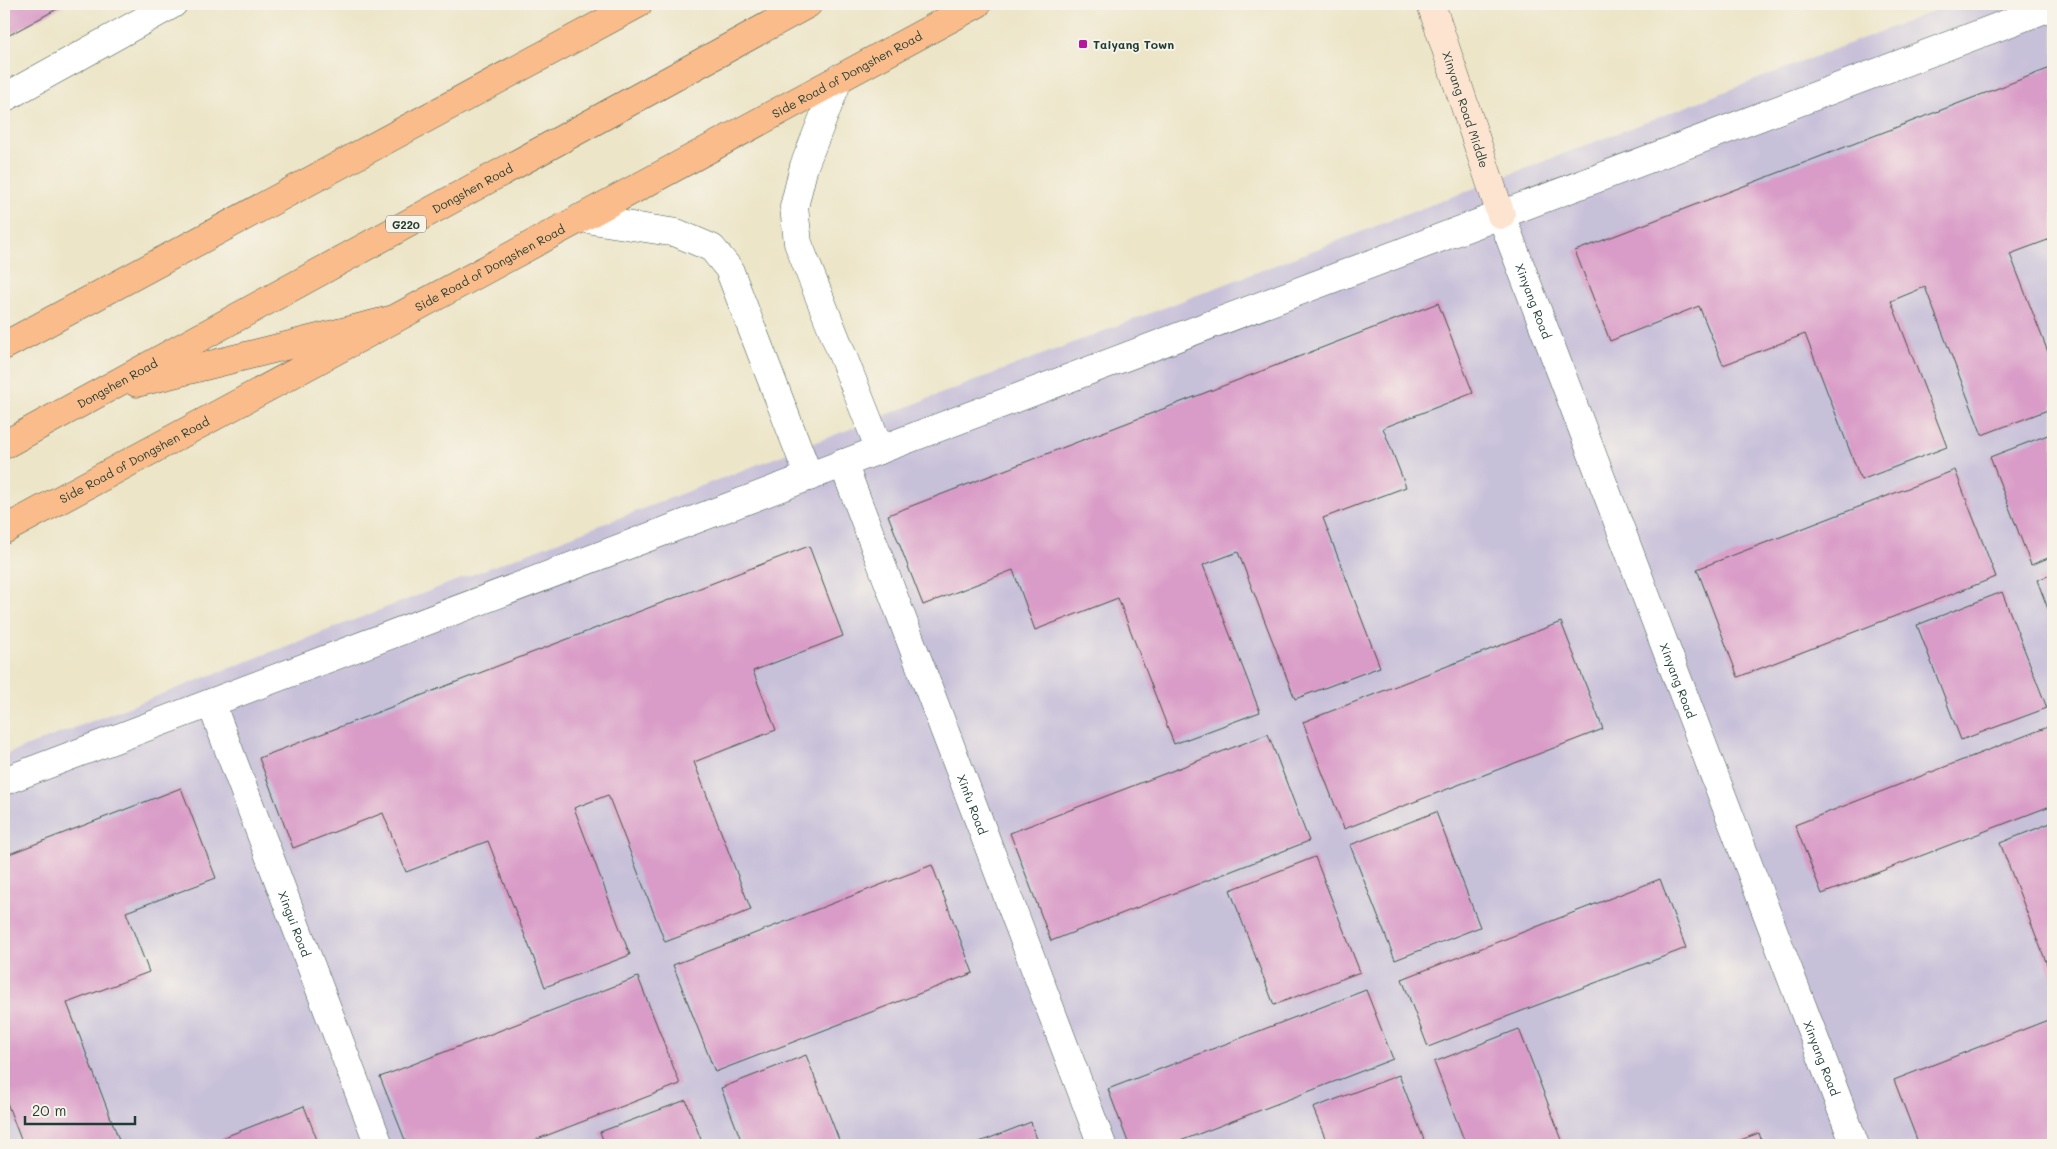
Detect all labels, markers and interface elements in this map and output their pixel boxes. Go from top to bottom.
street label: Side Road of Dongshen Road [769,27,925,121]
place label: Taiyang Town [1093,36,1174,52]
marker: Taiyang Town [1077,38,1089,50]
street label: Xinyang Road Middle [1439,49,1493,170]
street label: Dongshen Road [429,159,516,217]
road number: G220 [386,215,426,232]
street label: Side Road of Dongshen Road [412,220,568,315]
street label: Xinyang Road [1512,261,1555,341]
street label: Dongshen Road [74,354,161,411]
street label: Side Road of Dongshen Road [56,412,212,507]
street label: Xinyang Road [1657,640,1700,721]
street label: Xinfu Road [954,772,991,837]
street label: Xingui Road [275,888,315,959]
street label: Xinyang Road [1800,1018,1844,1098]
scale bar [25,1094,135,1126]
text: 20 m [32,1100,66,1120]

